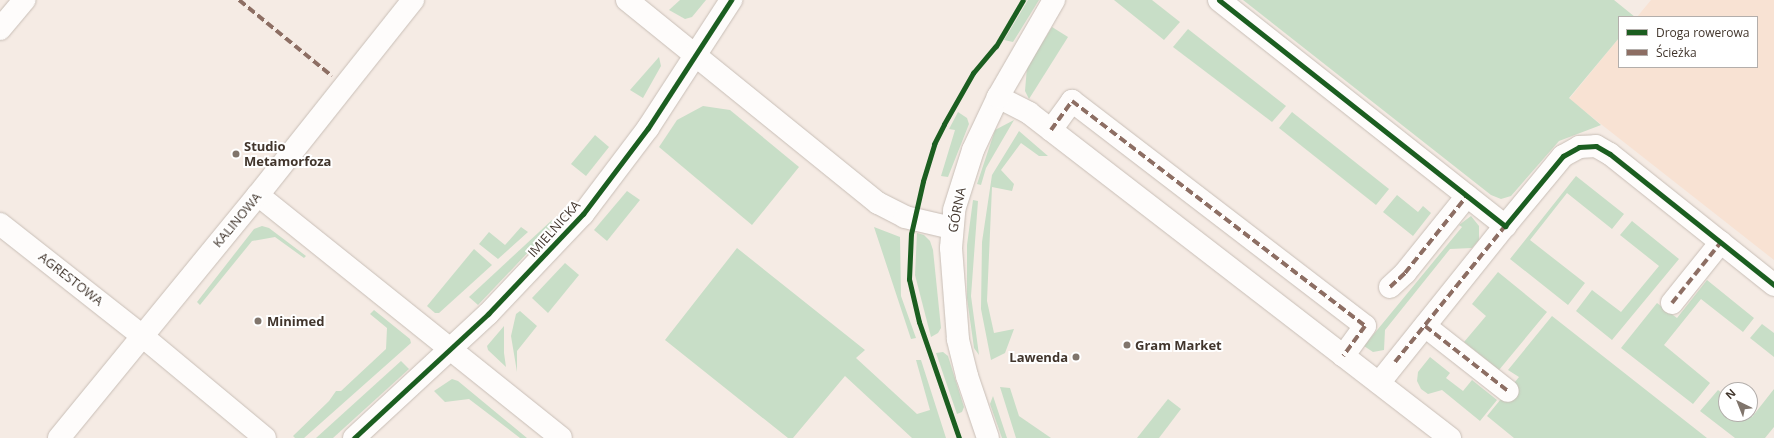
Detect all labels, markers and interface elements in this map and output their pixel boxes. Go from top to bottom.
legend [1618,16,1758,68]
text: Droga rowerowa [1656,24,1749,41]
text: Ścieżka [1656,44,1697,61]
place label: Studio Metamorfoza [244,139,331,170]
marker: Studio Metamorfoza [231,149,241,159]
street label: GÓRNA [945,186,969,234]
street label: KALINOWA [210,189,264,251]
street label: IMIELNICKA [525,197,583,261]
street label: AGRESTOWA [36,249,106,309]
place label: Minimed [267,313,324,329]
marker: Minimed [252,315,264,327]
place label: Gram Market [1135,337,1222,353]
marker: Gram Market [1122,340,1132,350]
place label: Lawenda [1009,349,1068,365]
marker: Lawenda [1071,352,1081,362]
north arrow [1718,382,1758,422]
text: N [1722,385,1739,402]

